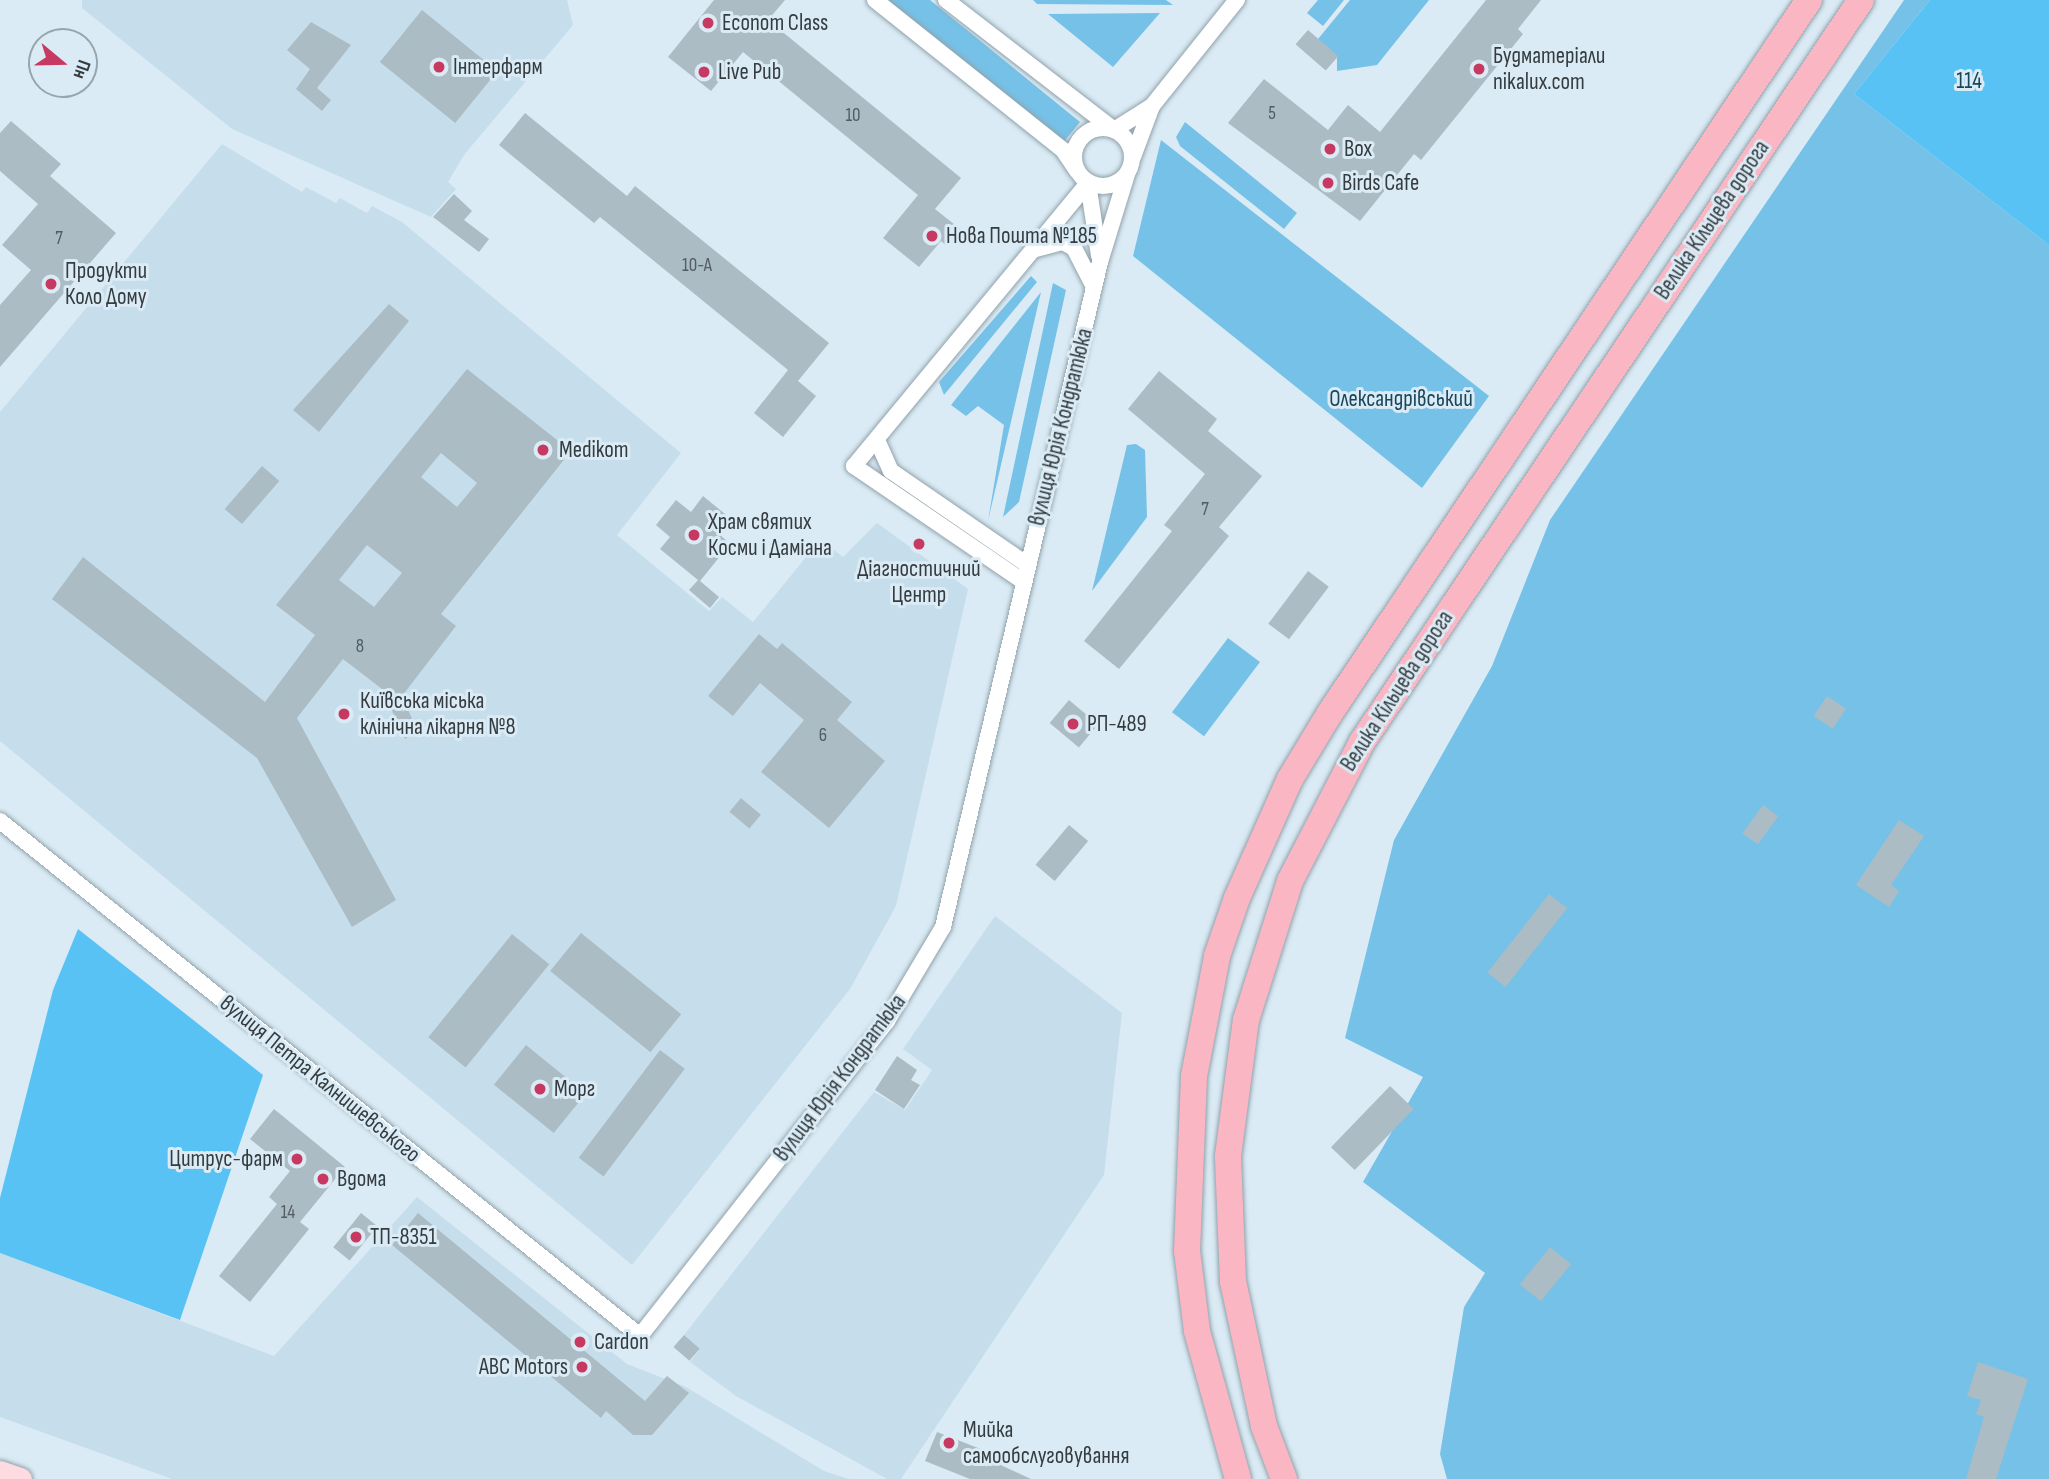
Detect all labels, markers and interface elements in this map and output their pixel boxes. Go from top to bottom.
place label: Econom Class [722,9,828,37]
marker: Econom Class [700,15,716,31]
north arrow [28,28,98,98]
place label: Будматеріали nikalux.com [1493,42,1605,96]
place label: Інтерфарм [453,53,543,81]
text: Пн [68,57,95,82]
place label: Live Pub [718,58,781,86]
marker: Інтерфарм [431,59,447,75]
marker: Будматеріали nikalux.com [1471,61,1487,77]
marker: Live Pub [696,64,712,80]
park label: 114 [1956,67,1982,95]
house number: 5 [1268,103,1276,125]
house number: 10 [845,105,861,127]
place label: Box [1344,135,1372,163]
street label: Велика Кільцева дорога [1649,135,1775,305]
marker: Box [1322,141,1338,157]
place label: Birds Cafe [1342,169,1419,197]
marker: Birds Cafe [1320,175,1336,191]
place label: Нова Пошта №185 [946,222,1097,250]
house number: 7 [55,228,63,250]
marker: Нова Пошта №185 [924,228,940,244]
house number: 10-А [682,255,712,277]
place label: Продукти Коло Дому [65,257,147,311]
marker: Продукти Коло Дому [43,276,59,292]
street label: вулиця Юрія Кондратюка [1023,325,1099,529]
park label: Олександрівський [1329,385,1473,413]
place label: Medikom [559,436,629,464]
marker: Medikom [533,440,553,460]
house number: 7 [1201,499,1209,521]
place label: Храм святих Косми і Даміана [708,508,832,562]
marker: Храм святих Косми і Даміана [686,527,702,543]
marker: Діагностичний Центр [911,536,927,552]
place label: Діагностичний Центр [857,555,981,609]
street label: Велика Кільцева дорога [1335,605,1459,777]
house number: 8 [356,636,364,658]
place label: Київська міська клінічна лікарня №8 [360,687,516,741]
marker: Київська міська клінічна лікарня №8 [334,704,354,724]
place label: РП-489 [1087,710,1147,738]
marker: РП-489 [1065,716,1081,732]
house number: 6 [819,725,827,747]
street label: вулиця Юрія Кондратюка [768,989,912,1167]
street label: вулиця Петра Калнишевського [214,990,426,1168]
place label: Морг [554,1075,595,1103]
marker: Морг [532,1081,548,1097]
place label: Цитрус-фарм [169,1145,283,1173]
marker: Цитрус-фарм [289,1151,305,1167]
place label: Вдома [337,1165,386,1193]
marker: Вдома [315,1171,331,1187]
house number: 14 [281,1202,295,1224]
place label: ТП-8351 [370,1223,436,1251]
marker: ТП-8351 [348,1229,364,1245]
place label: Cardon [594,1328,649,1356]
marker: Cardon [572,1334,588,1350]
place label: ABC Motors [479,1353,568,1381]
marker: ABC Motors [574,1359,590,1375]
place label: Мийка самообслуговування [963,1416,1129,1470]
marker: Мийка самообслуговування [941,1435,957,1451]

